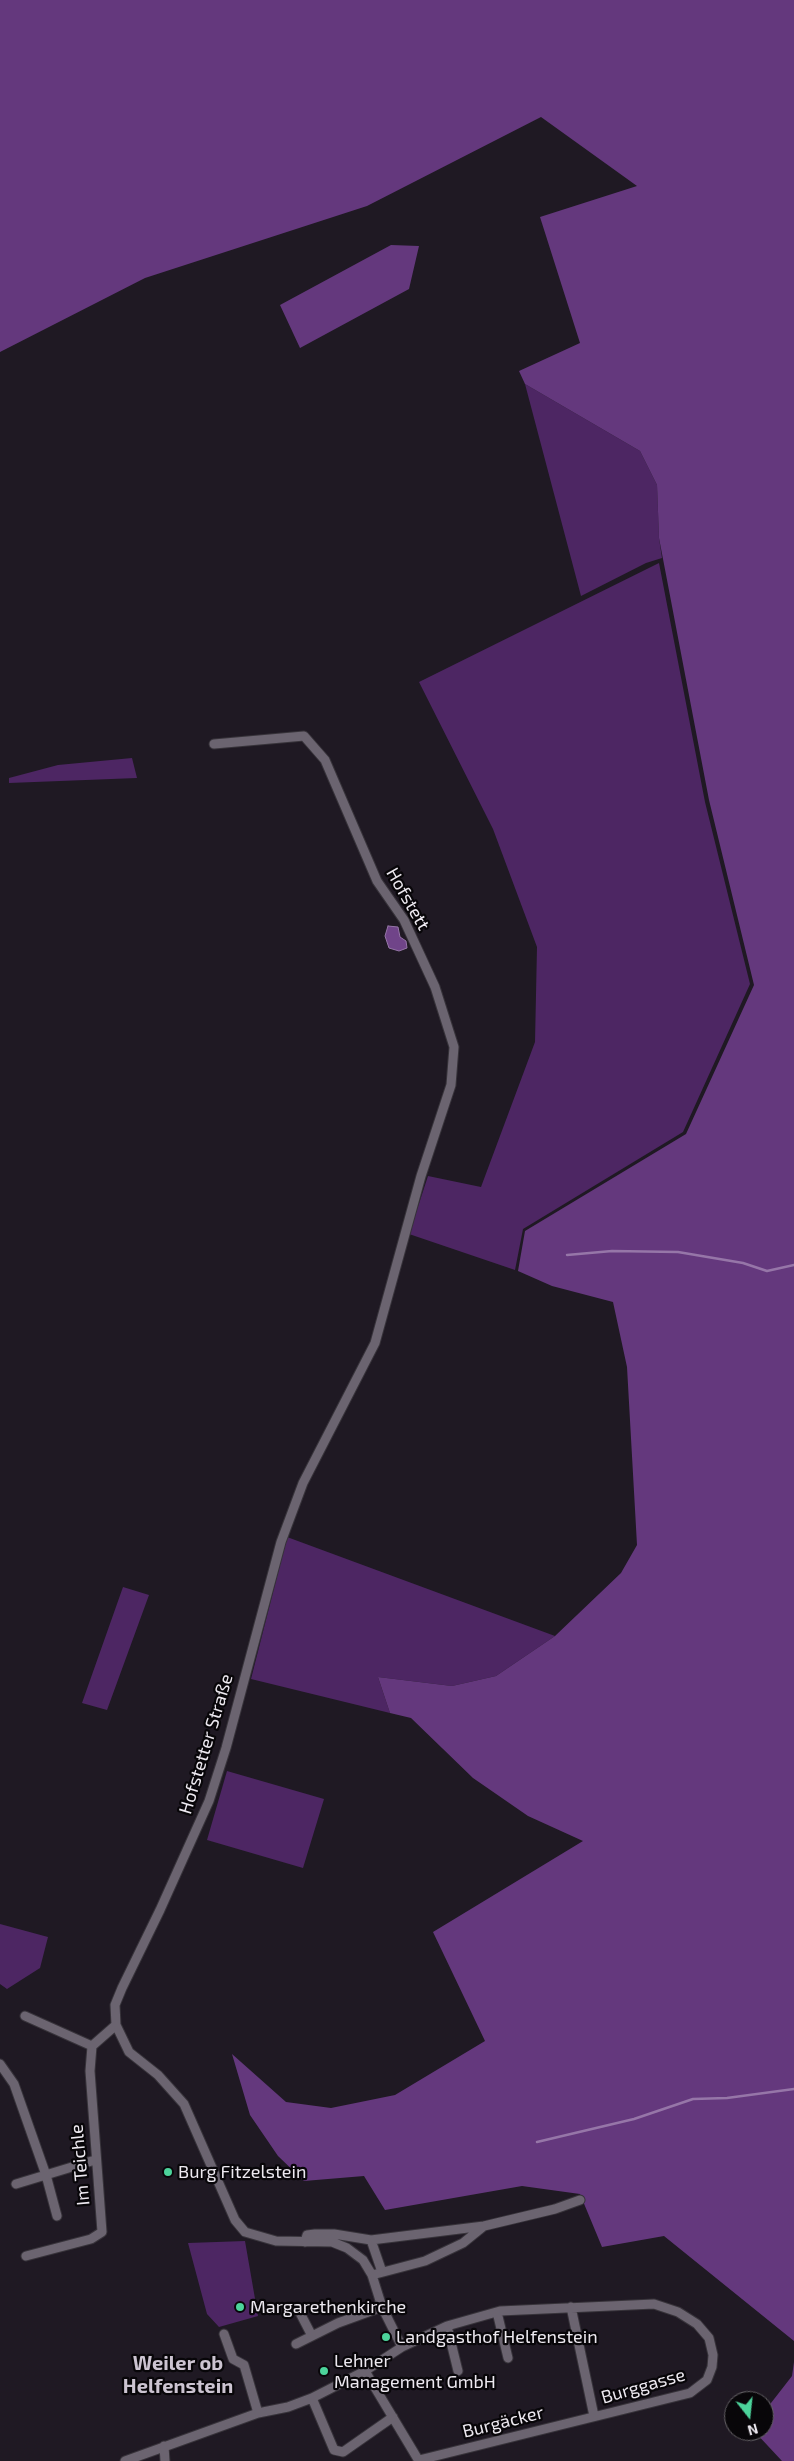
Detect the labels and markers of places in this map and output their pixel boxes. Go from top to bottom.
place label: Burg Fitzelstein [178,2161,306,2183]
marker: Burg Fitzelstein [162,2166,174,2178]
place label: Margarethenkirche [250,2296,406,2318]
marker: Margarethenkirche [234,2301,246,2313]
place label: Landgasthof Helfenstein [396,2326,598,2348]
marker: Landgasthof Helfenstein [380,2331,392,2343]
place label: Lehner Management GmbH [334,2350,496,2392]
marker: Lehner Management GmbH [318,2365,330,2377]

